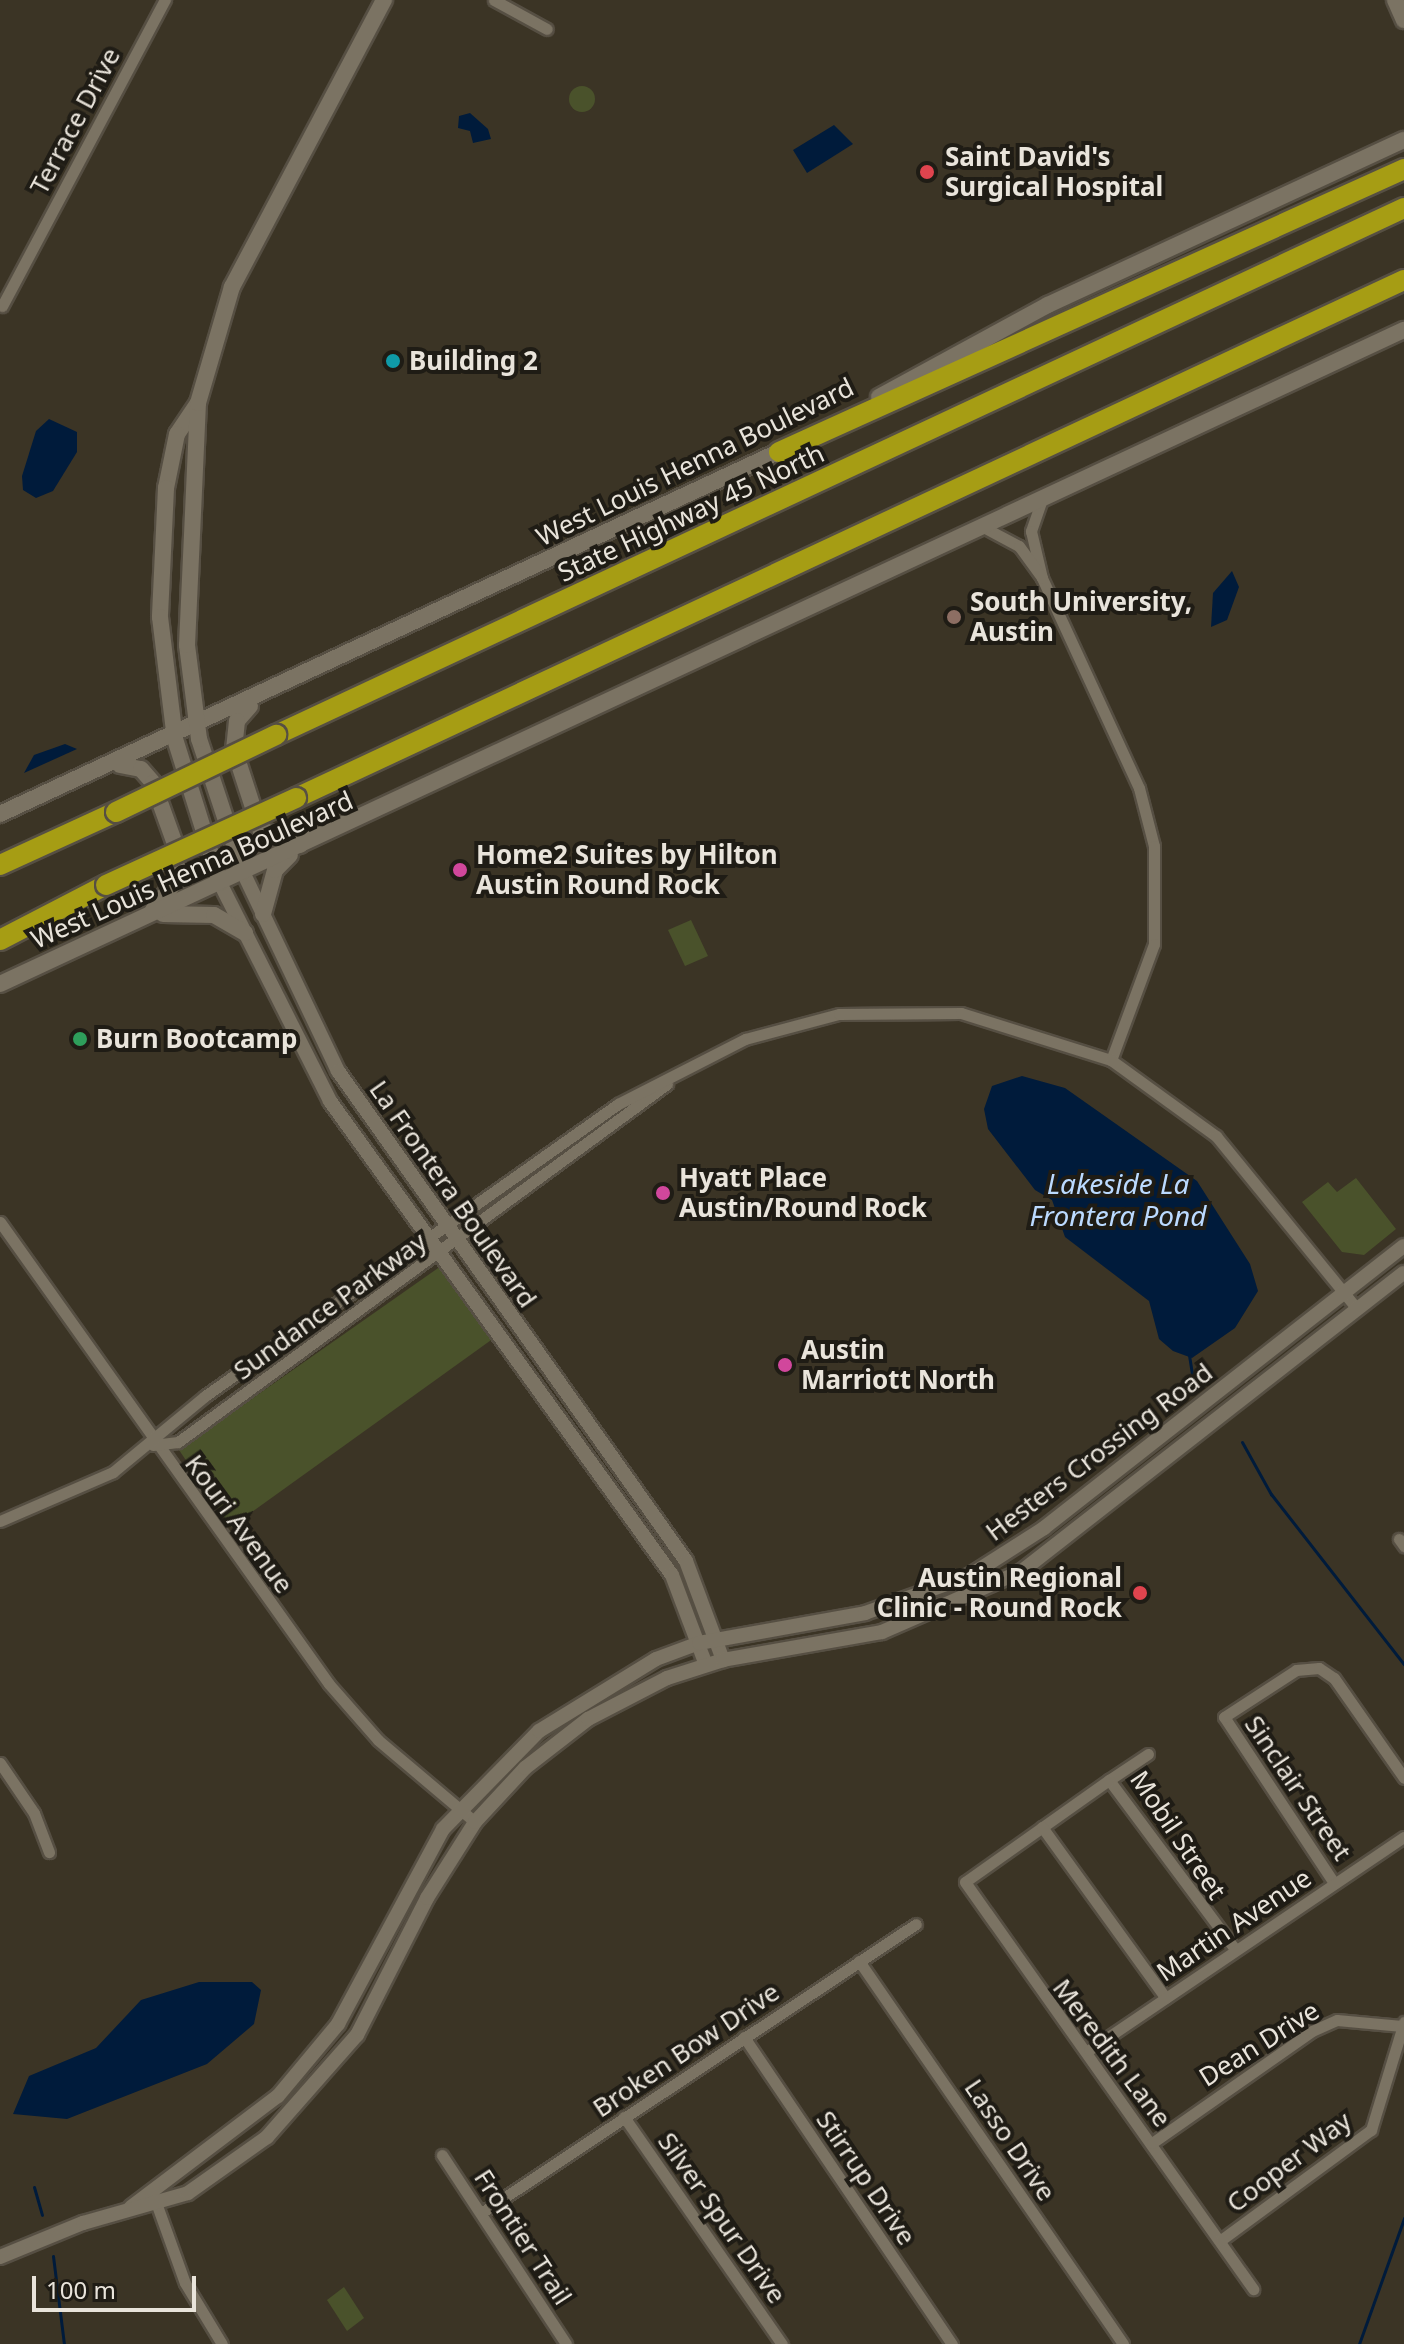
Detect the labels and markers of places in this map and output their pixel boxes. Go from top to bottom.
place label: Saint David's Surgical Hospital [945,141,1163,202]
marker: Saint David's Surgical Hospital [916,161,938,183]
place label: Building 2 [409,345,538,377]
marker: Building 2 [384,352,402,370]
place label: South University, Austin [970,586,1192,648]
marker: South University, Austin [945,608,963,626]
place label: Home2 Suites by Hilton Austin Round Rock [476,839,778,900]
marker: Home2 Suites by Hilton Austin Round Rock [451,861,469,879]
place label: Burn Bootcamp [96,1023,297,1055]
marker: Burn Bootcamp [71,1030,89,1048]
place label: Hyatt Place Austin/Round Rock [679,1162,927,1224]
marker: Hyatt Place Austin/Round Rock [654,1184,672,1202]
place label: Austin Marriott North [801,1334,995,1396]
marker: Austin Marriott North [776,1356,794,1374]
place label: Austin Regional Clinic - Round Rock [877,1562,1122,1624]
marker: Austin Regional Clinic - Round Rock [1129,1582,1151,1604]

